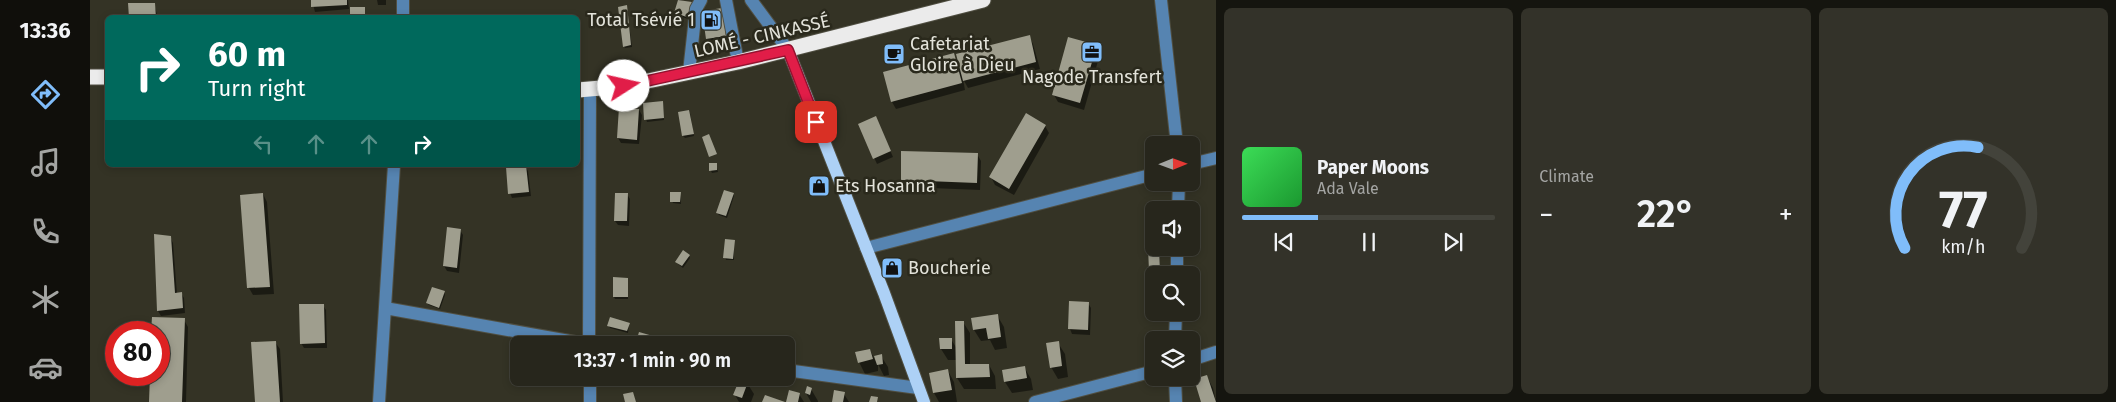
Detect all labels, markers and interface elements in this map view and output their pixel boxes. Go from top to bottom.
fuel station icon: Total Tsévié 1 [699,8,723,32]
place label: Total Tsévié 1 [587,9,695,31]
street label: LOMÉ - CINKASSÉ [692,9,832,62]
text: 13:36 [19,17,71,44]
text: 60 m [208,33,286,75]
place label: Cafetariat Gloire à Dieu [910,33,1015,76]
icon: right [125,35,190,100]
office icon: Nagode Transfert [1080,40,1104,64]
cafe icon: Cafetariat Gloire à Dieu [882,42,906,66]
position arrow [597,59,649,111]
place label: Nagode Transfert [1022,66,1162,88]
text: Turn right [208,75,305,102]
icon: directions [28,77,63,112]
pin [795,101,837,143]
icon: arrive [802,108,830,136]
icon: left [249,130,277,158]
icon: ahead [302,130,330,158]
icon: ahead [355,130,383,158]
icon: right [408,130,436,158]
north arrow [1145,136,1200,191]
map controls [1145,136,1200,386]
icon: music [28,145,63,180]
text: Paper Moons [1317,156,1429,179]
text: Climate [1539,167,1594,186]
shop icon: Ets Hosanna [807,174,831,198]
place label: Ets Hosanna [835,175,936,197]
text: 77 [1939,178,1988,241]
text: Ada Vale [1317,179,1379,198]
text: 22° [1637,191,1695,237]
text: − [1539,198,1553,231]
text: + [1779,198,1793,231]
button: sound [1145,201,1200,256]
icon: phone [28,214,63,249]
icon: previous [1270,228,1298,256]
icon: pause [1355,228,1383,256]
icon: next [1439,228,1467,256]
text: km/h [1941,236,1985,258]
shop icon: Boucherie [880,256,904,280]
place label: Boucherie [908,257,991,279]
button: search [1145,266,1200,321]
icon: climate [28,282,63,317]
speed limit sign: 80 [105,321,170,386]
button: layers [1145,331,1200,386]
text: 13:37 · 1 min · 90 m [574,349,731,372]
icon: car [28,350,63,385]

